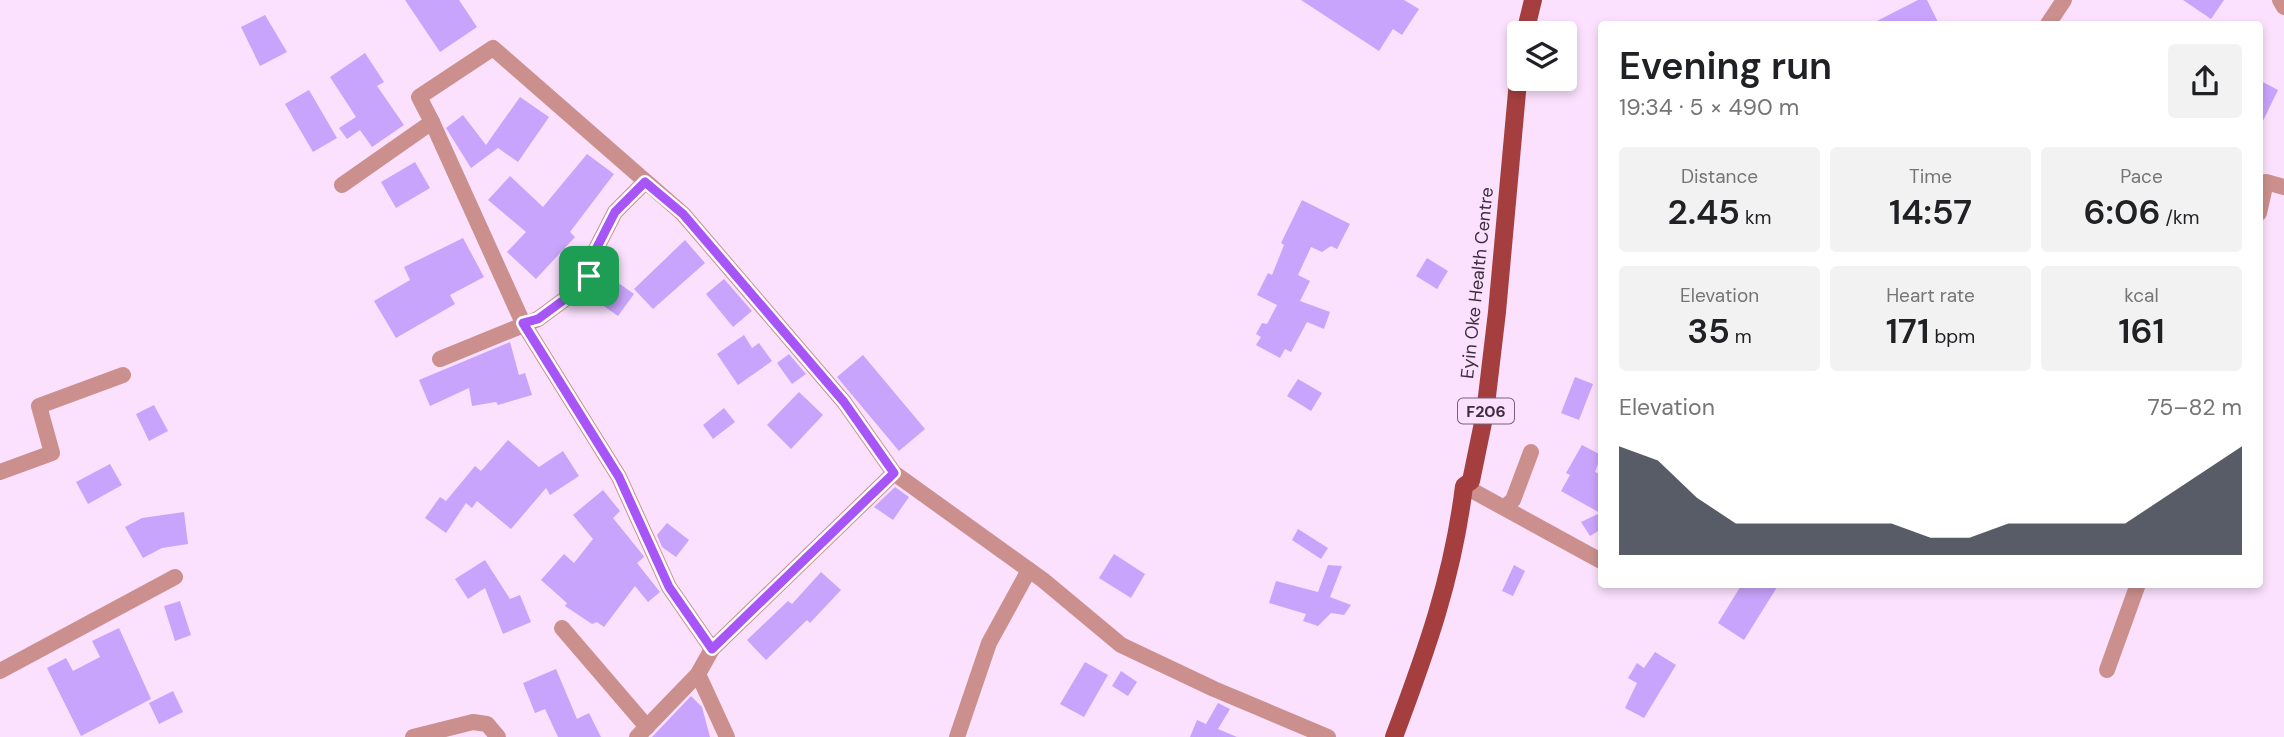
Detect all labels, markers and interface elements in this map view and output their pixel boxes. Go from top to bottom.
map controls [1507,21,1577,91]
button: layers [1507,21,1577,91]
text: Evening run [1619,41,1832,91]
button: share [2168,44,2242,118]
text: 19:34 · 5 × 490 m [1619,92,1799,122]
text: Distance [1681,164,1758,189]
text: Time [1909,164,1952,189]
text: Pace [2120,164,2163,189]
street label: Eyin Oke Health Centre [1455,186,1499,380]
text: 2.45 [1668,189,1740,235]
text: 14:57 [1889,189,1972,235]
text: 6:06 [2083,189,2161,235]
text: km [1740,205,1771,230]
text: /km [2161,205,2200,230]
pin [559,246,619,306]
icon: arrive [570,257,608,295]
text: Elevation [1680,283,1759,308]
text: Heart rate [1886,283,1975,308]
text: kcal [2124,283,2159,308]
text: 35 [1687,308,1730,354]
text: 171 [1886,308,1929,354]
text: 161 [2118,308,2165,354]
text: m [1730,324,1752,349]
text: bpm [1929,324,1975,349]
text: Elevation [1619,392,1715,422]
text: 75–82 m [2148,392,2242,422]
road number: F206 [1458,398,1514,424]

